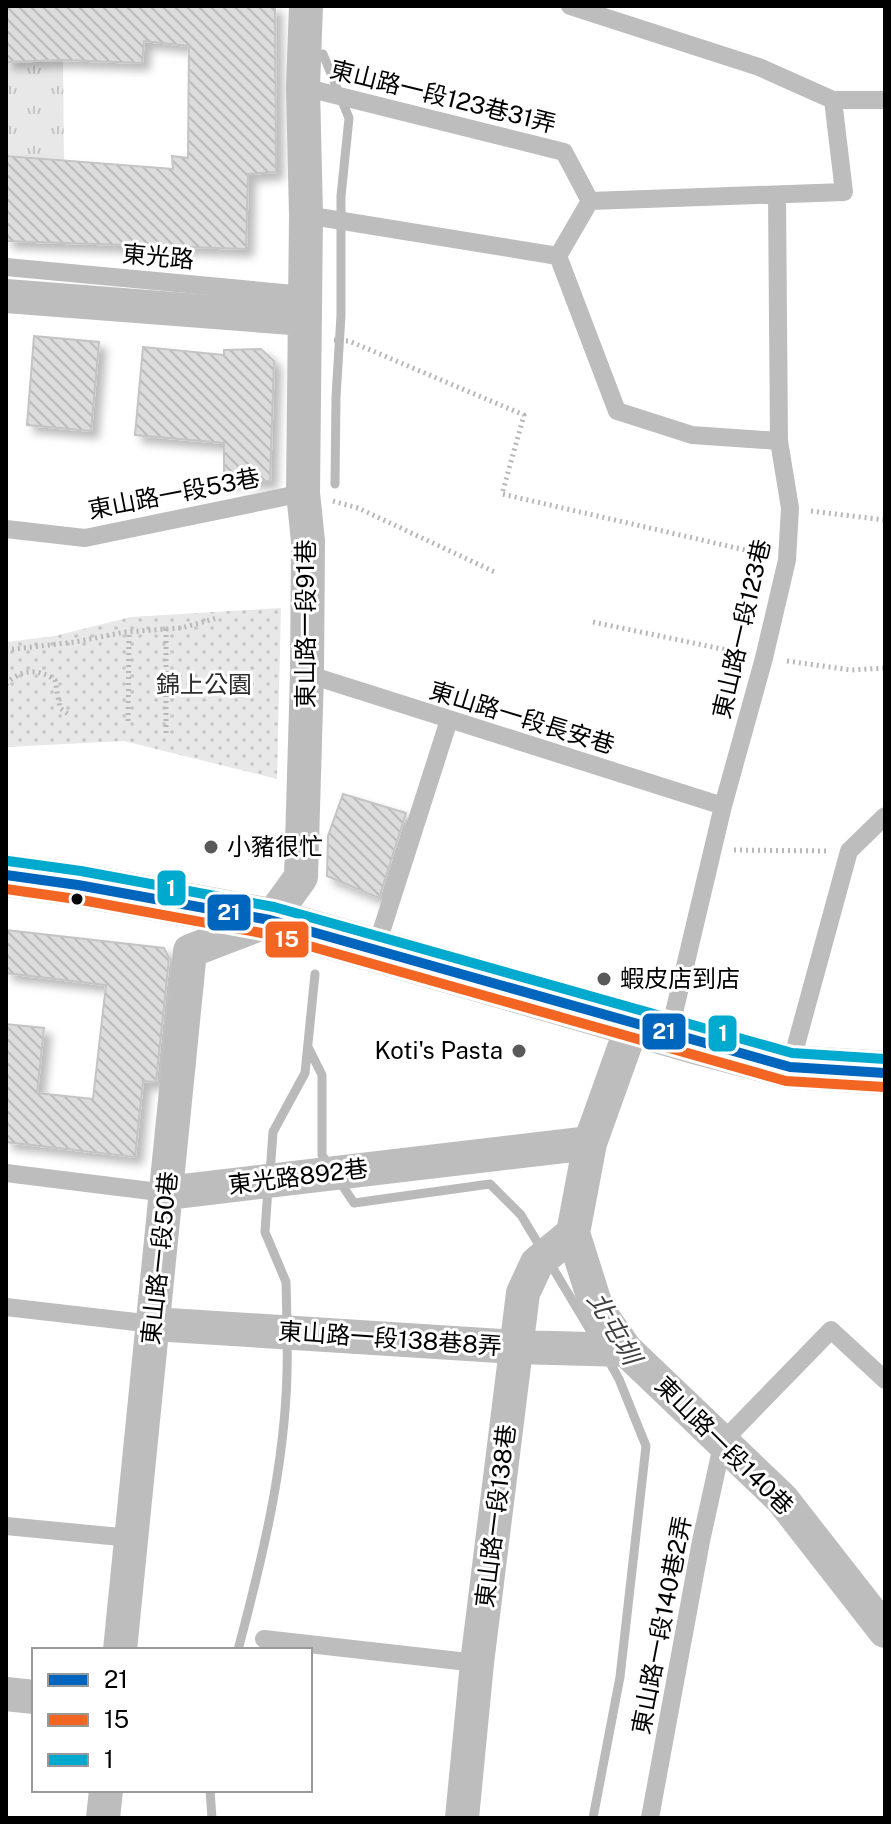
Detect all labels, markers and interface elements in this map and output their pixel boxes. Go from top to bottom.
street label: 東山路一段123巷31弄 [327,54,559,138]
street label: 東光路 [121,239,195,273]
street label: 東山路一段53巷 [85,463,262,523]
street label: 東山路一段123巷 [707,536,775,721]
street label: 東山路一段91巷 [291,540,319,708]
park label: 錦上公園 [156,670,252,698]
street label: 東山路一段長安巷 [426,676,618,758]
place label: 小豬很忙 [227,832,323,860]
marker: 小豬很忙 [202,838,220,856]
line badge: 1 [156,869,187,907]
text: 1 [166,875,176,901]
unlabelled marker [69,891,85,907]
line badge: 21 [206,893,252,932]
text: 21 [217,899,241,925]
line badge: 15 [264,920,310,959]
text: 15 [275,926,299,952]
place label: 蝦皮店到店 [620,964,740,992]
marker: 蝦皮店到店 [595,970,613,988]
line badge: 21 [641,1012,687,1051]
line badge: 1 [707,1014,738,1053]
text: 21 [652,1018,676,1044]
text: 1 [718,1020,728,1046]
place label: Koti's Pasta [375,1036,503,1064]
marker: Koti's Pasta [510,1042,528,1060]
street label: 東光路892巷 [226,1154,369,1198]
street label: 東山路一段50巷 [136,1170,182,1346]
water label: 北屯圳 [582,1286,649,1373]
street label: 東山路一段138巷8弄 [277,1316,503,1360]
street label: 東山路一段140巷 [650,1370,800,1520]
street label: 東山路一段138巷 [470,1423,520,1609]
street label: 東山路一段140巷2弄 [626,1513,696,1736]
legend [32,1648,312,1792]
text: 21 [104,1665,128,1693]
text: 15 [104,1705,129,1733]
text: 1 [104,1745,114,1773]

